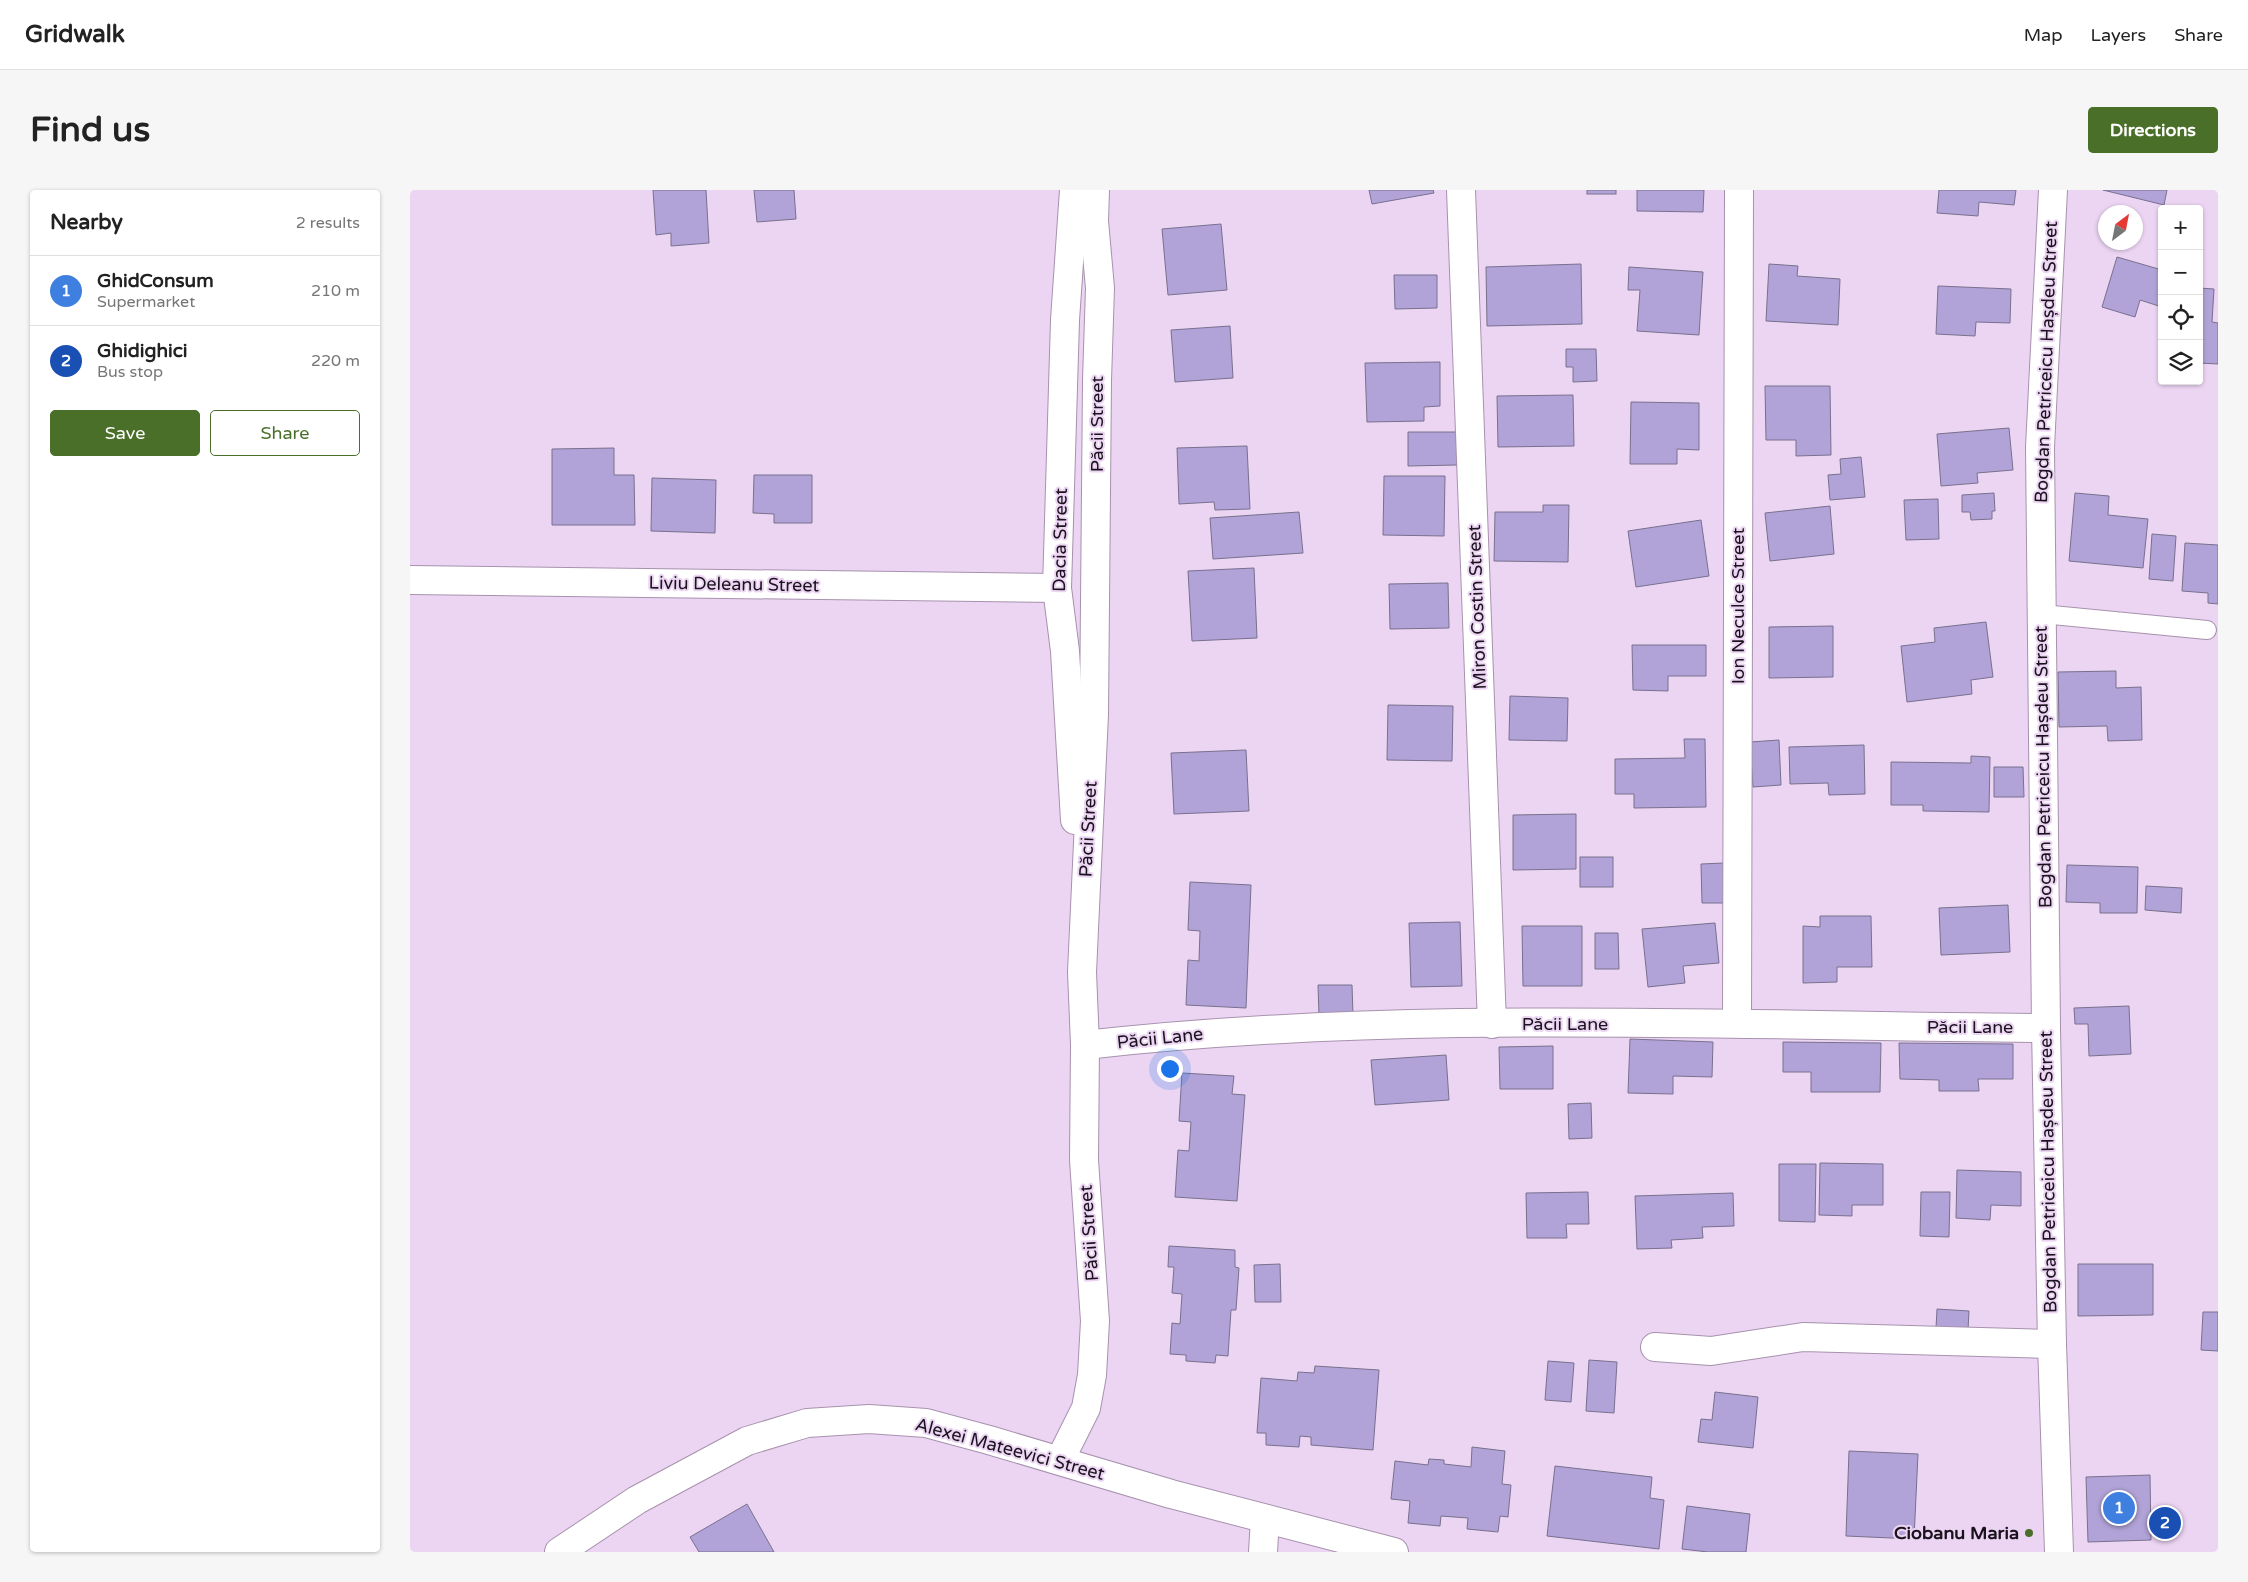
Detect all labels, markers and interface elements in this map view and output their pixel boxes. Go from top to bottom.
text: Gridwalk [25,20,125,49]
text: Map [2024,24,2063,46]
text: Layers [2091,24,2146,46]
text: Share [2174,24,2223,46]
button: Directions [2088,107,2218,153]
text: Find us [30,109,150,151]
north arrow [2098,205,2143,250]
map controls [2158,205,2203,385]
button: + [2158,205,2203,250]
text: Nearby [50,210,123,235]
text: 2 results [296,213,360,233]
street label: Bogdan Petriceicu Hașdeu Street [2030,220,2062,504]
button: − [2158,250,2203,295]
text: GhidConsum [97,270,214,292]
text: 1 [61,281,71,301]
text: 210 m [311,281,360,301]
text: Supermarket [97,292,195,312]
button: locate [2158,295,2203,340]
text: Ghidighici [97,340,188,362]
button: layers [2158,340,2203,385]
text: 2 [61,351,71,371]
text: 220 m [311,351,360,371]
text: Bus stop [97,362,163,382]
street label: Păcii Street [1086,376,1108,472]
button: Save [50,410,200,456]
button: Share [210,410,360,456]
street label: Dacia Street [1048,488,1072,592]
street label: Miron Costin Street [1463,524,1491,690]
street label: Ion Neculce Street [1727,528,1749,684]
street label: Liviu Deleanu Street [649,572,820,596]
street label: Bogdan Petriceicu Hașdeu Street [2030,625,2056,908]
street label: Păcii Street [1074,780,1102,878]
street label: Păcii Lane [1522,1013,1608,1035]
street label: Păcii Lane [1927,1016,2013,1038]
street label: Păcii Lane [1116,1023,1204,1053]
street label: Bogdan Petriceicu Hașdeu Street [2035,1030,2061,1313]
your location [1157,1056,1183,1082]
street label: Păcii Street [1075,1184,1103,1282]
street label: Alexei Mateevici Street [913,1413,1107,1485]
pin: 1 [2103,1489,2135,1527]
pin: 2 [2149,1504,2181,1542]
place label: Ciobanu Maria [1894,1522,2019,1544]
marker: Ciobanu Maria [2023,1527,2035,1539]

